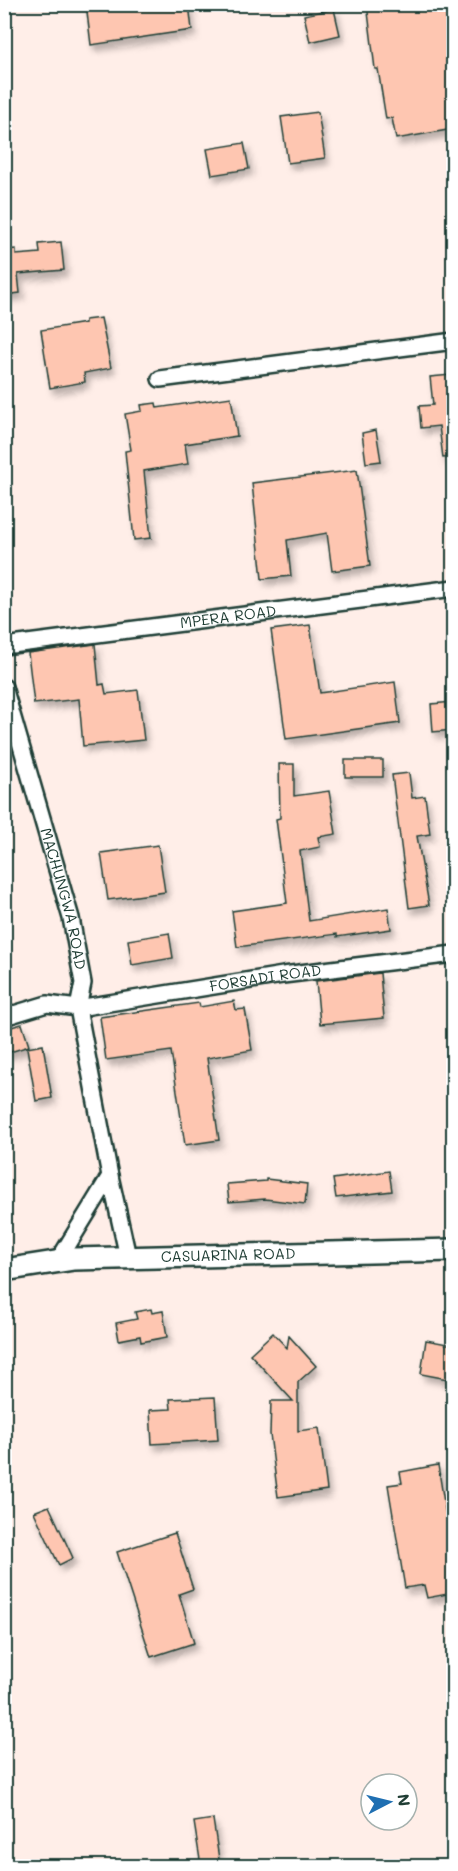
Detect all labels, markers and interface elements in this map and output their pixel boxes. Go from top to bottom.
street label: MPERA ROAD [179,600,277,632]
street label: MACHUNGWA ROAD [36,825,91,971]
street label: FORSADI ROAD [208,959,322,996]
street label: CASUARINA ROAD [161,1243,296,1266]
north arrow [359,1772,419,1832]
text: N [393,1793,416,1807]

